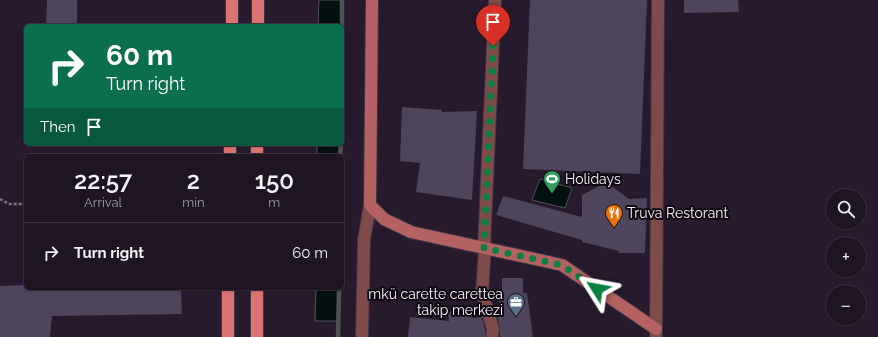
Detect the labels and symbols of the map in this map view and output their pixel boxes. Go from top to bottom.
pin [476,5,510,46]
sports icon: Holidays [542,169,562,194]
place label: Holidays [565,171,621,187]
restaurant icon: Truva Restorant [604,203,624,228]
place label: Truva Restorant [627,205,728,221]
position arrow [576,268,618,310]
place label: mkü carette carettea takip merkezi [368,286,503,318]
office icon: mkü carette carettea takip merkezi [506,292,526,317]

